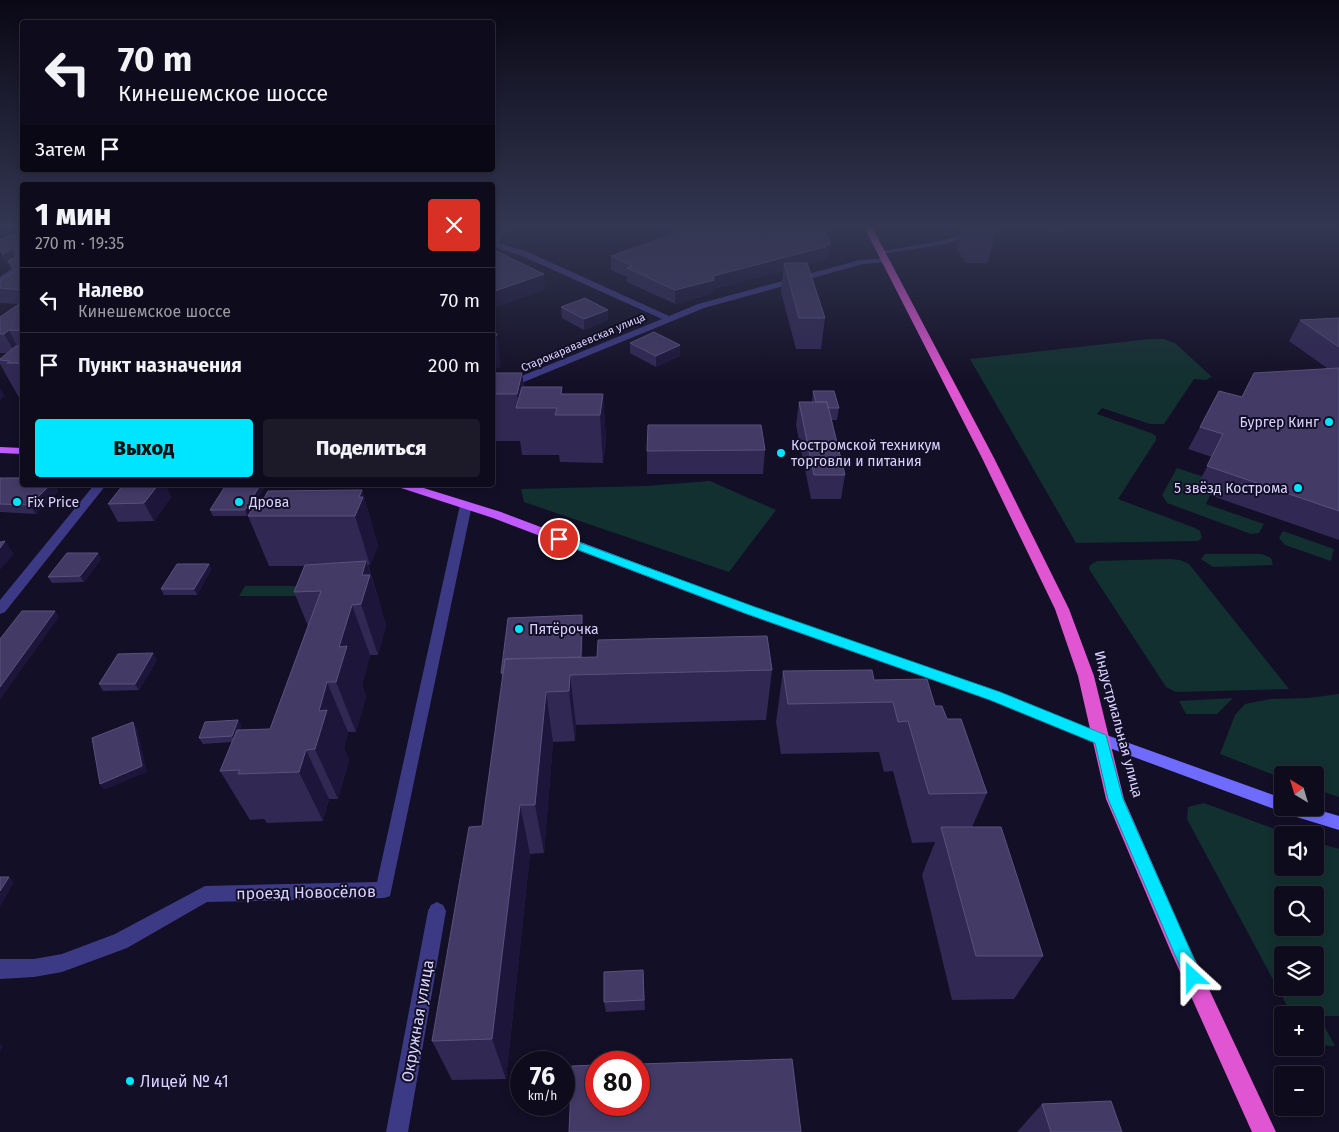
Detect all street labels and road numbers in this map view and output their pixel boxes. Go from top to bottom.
street label: Старокараваевская улица [519,310,647,375]
street label: Индустриальная улица [1091,649,1146,799]
street label: проезд Новосёлов [236,882,376,903]
street label: Окружная улица [397,958,438,1084]

